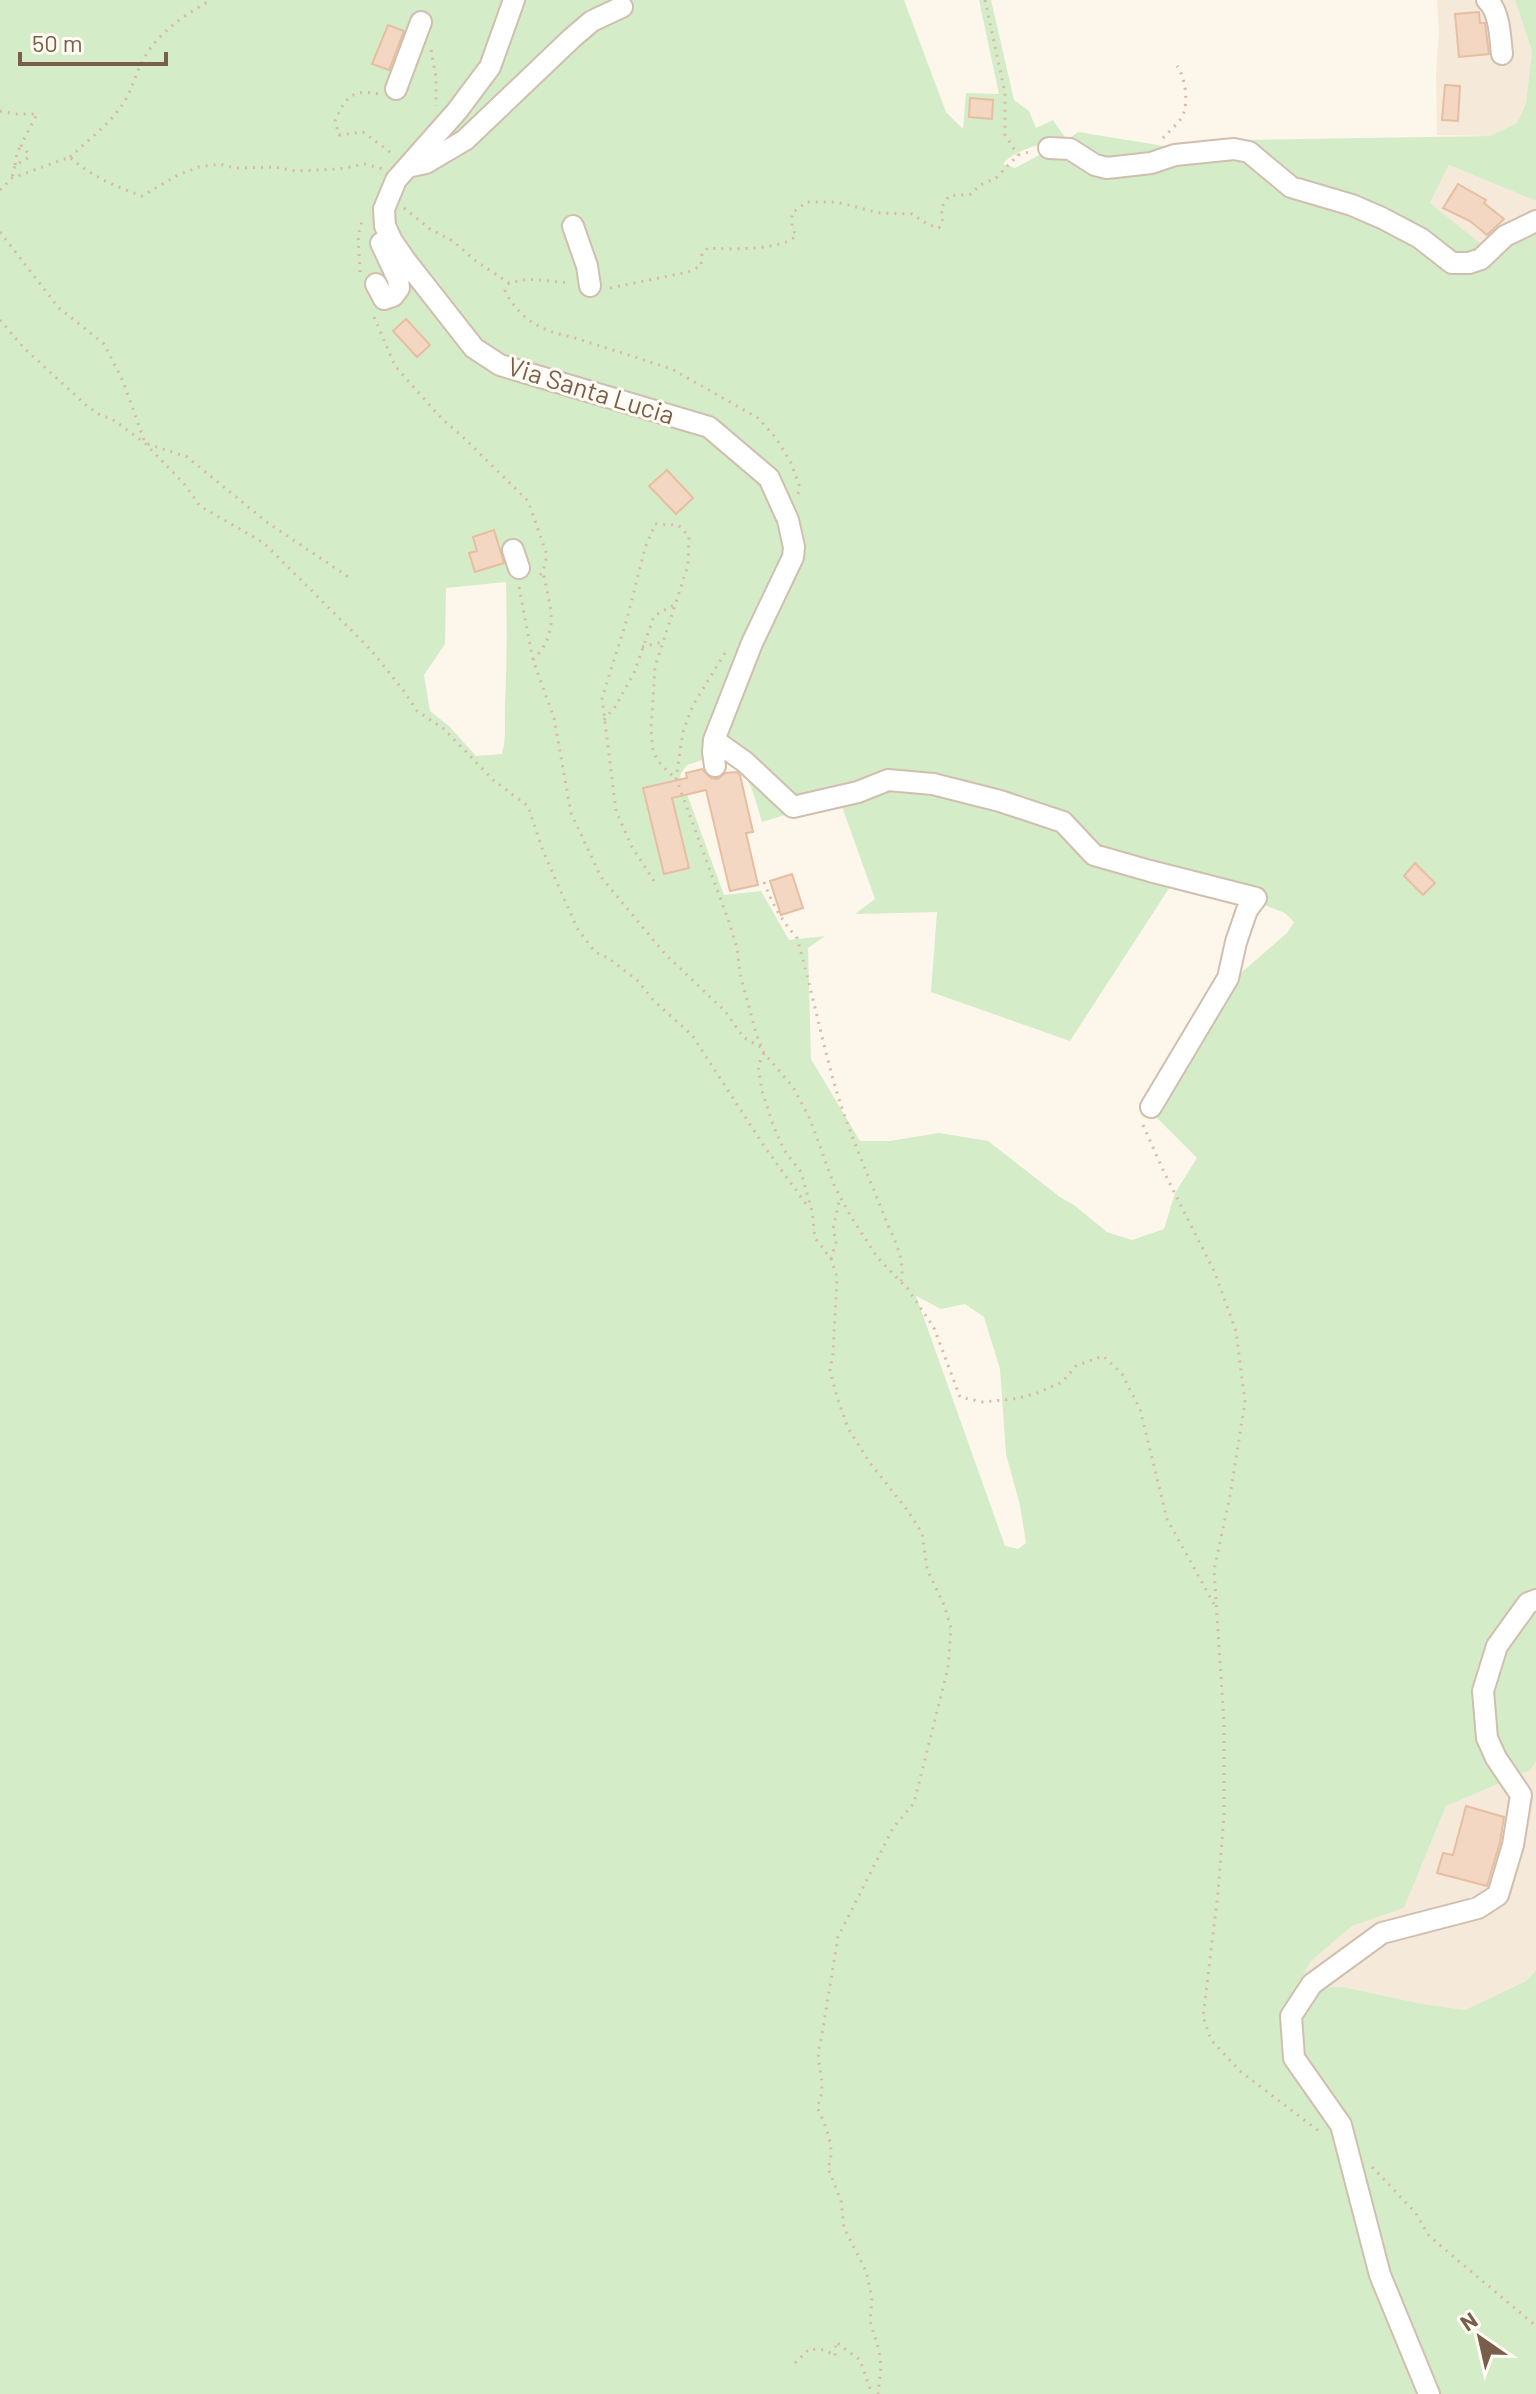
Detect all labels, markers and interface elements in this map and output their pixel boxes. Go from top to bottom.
scale bar [20,16,166,66]
text: 50 m [32,28,83,57]
street label: Via Santa Lucia [504,349,679,430]
north arrow [1440,2298,1520,2378]
text: N [1455,2306,1482,2335]

